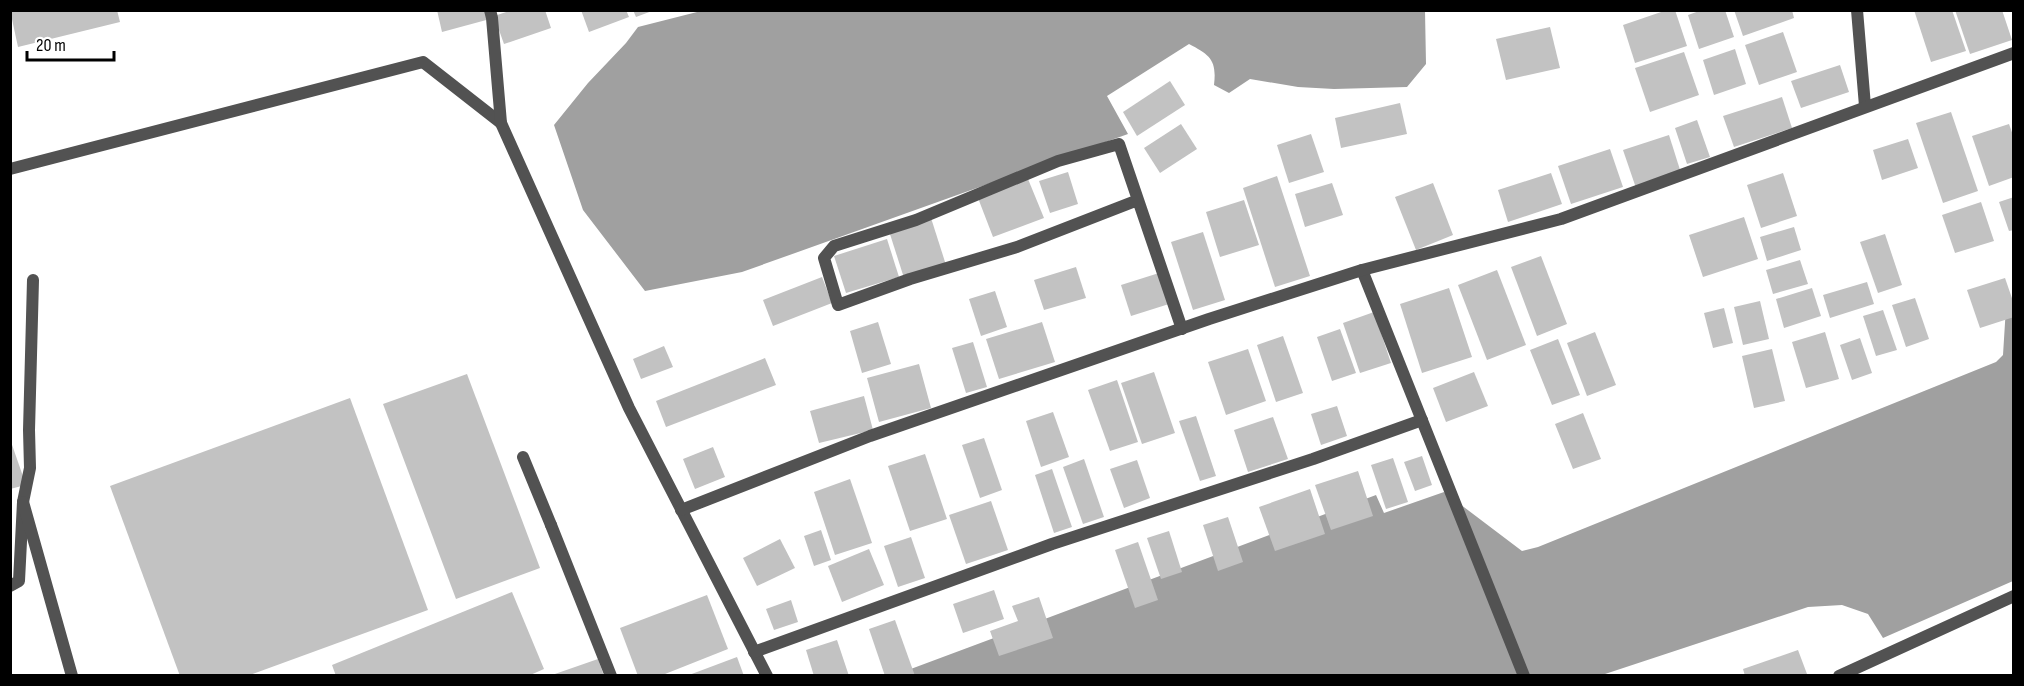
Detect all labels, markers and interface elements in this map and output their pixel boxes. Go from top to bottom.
scale bar [27,24,114,62]
text: 20 m [36,35,66,56]

